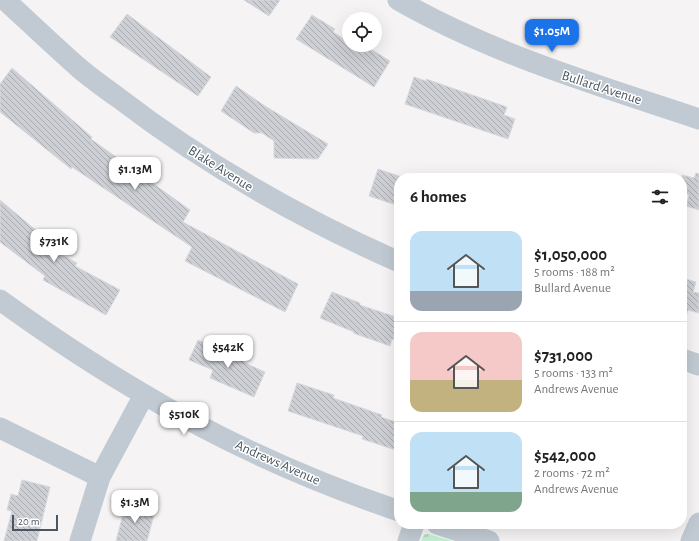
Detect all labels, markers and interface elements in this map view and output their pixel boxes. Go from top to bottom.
map controls [342,12,382,52]
button: locate [342,12,382,52]
pin: $1.05M [519,19,585,53]
text: $1.05M [534,25,570,38]
street label: Bullard Avenue [560,69,643,107]
street label: Blake Avenue [186,144,255,194]
pin: $1.13M [102,157,168,191]
text: $1.13M [118,163,152,176]
icon: filters [649,186,671,208]
text: 6 homes [410,188,466,205]
pin: $731K [26,229,82,263]
text: $731K [39,235,69,248]
text: $1,050,000 [534,246,607,263]
icon: home [442,247,490,295]
text: 5 rooms · 188 m² [534,266,615,279]
text: Bullard Avenue [534,282,611,295]
pin: $542K [200,335,256,369]
text: $542K [212,341,244,354]
text: $731,000 [534,347,593,364]
icon: home [442,348,490,396]
text: 5 rooms · 133 m² [534,367,613,380]
text: Andrews Avenue [534,383,619,396]
pin: $510K [156,402,212,436]
text: $510K [169,408,199,421]
street label: Andrews Avenue [233,438,322,488]
text: $542,000 [534,447,596,464]
icon: home [442,448,490,496]
text: 2 rooms · 72 m² [534,467,610,480]
text: Andrews Avenue [534,483,619,496]
pin: $1.3M [107,490,163,524]
text: $1.3M [120,496,150,509]
scale bar [12,513,58,532]
text: 20 m [18,516,39,527]

